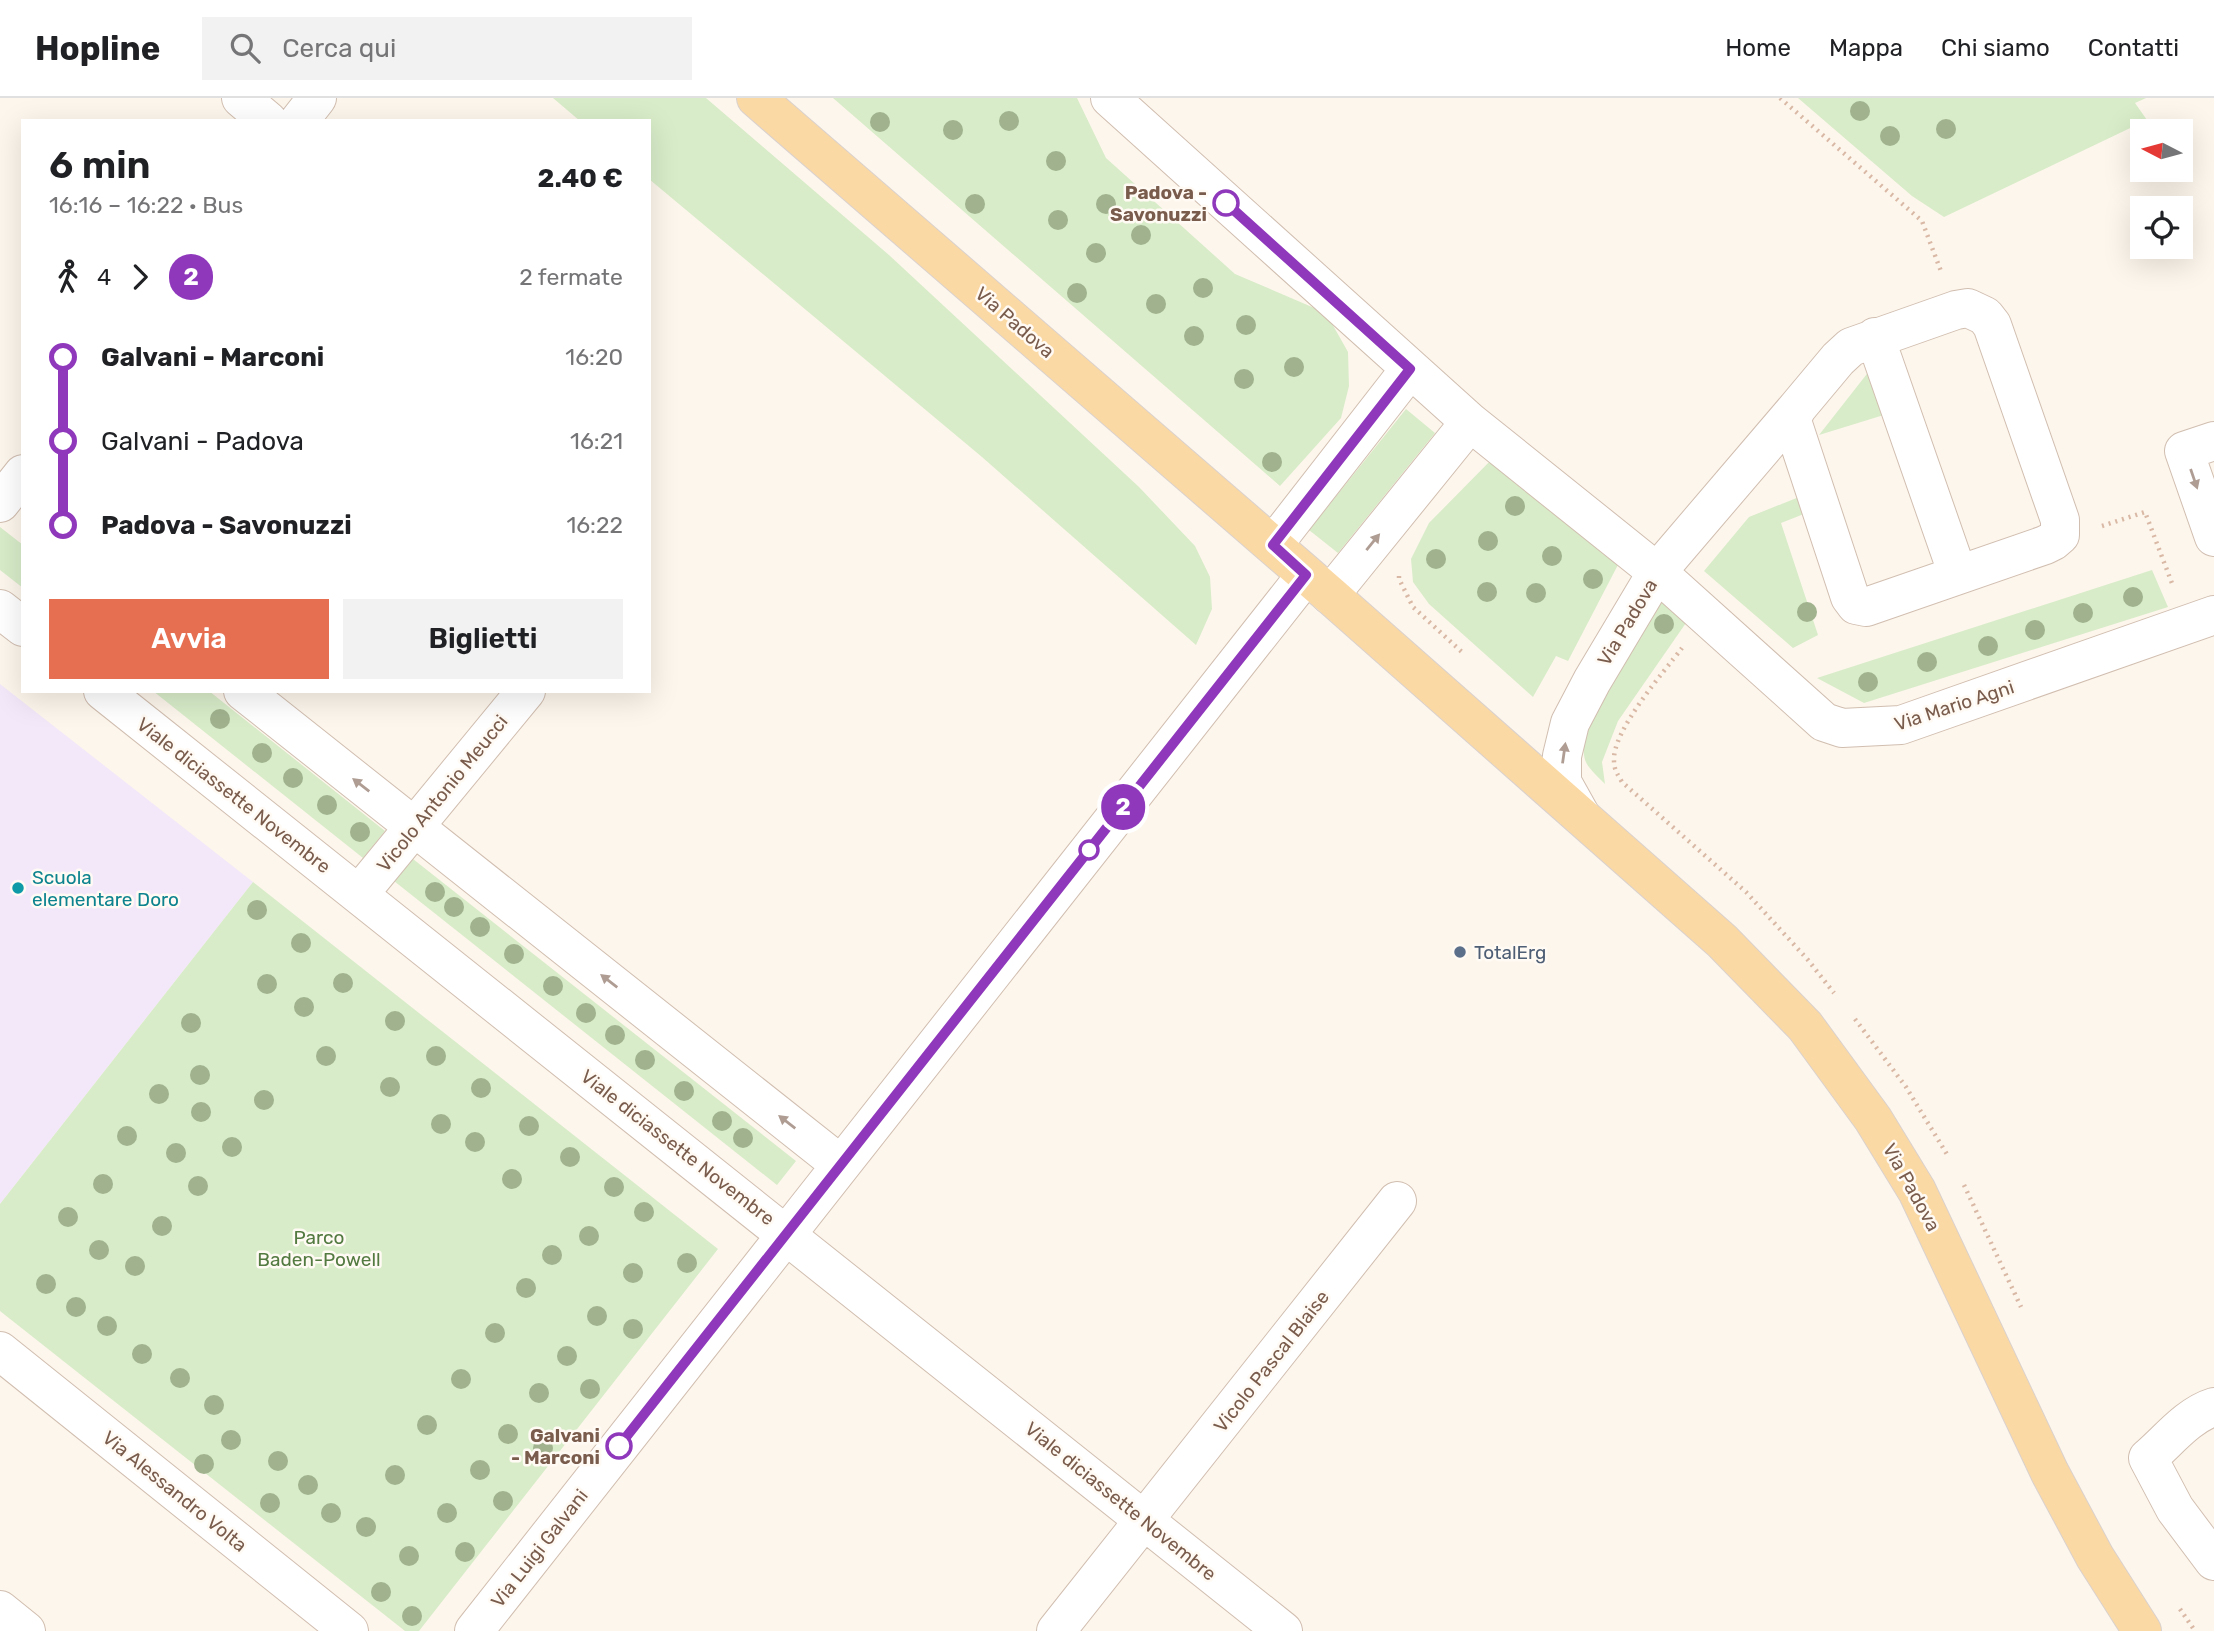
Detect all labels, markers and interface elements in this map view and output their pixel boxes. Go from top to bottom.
search box [202,17,692,80]
text: Hopline [35,29,160,68]
icon: search [226,29,264,67]
text: Cerca qui [282,33,396,64]
text: Home [1725,34,1791,62]
text: Mappa [1829,34,1903,62]
text: Chi siamo [1941,34,2050,62]
text: Contatti [2088,34,2179,62]
north arrow [2130,119,2193,182]
map controls [2130,119,2193,259]
text: 6 min [49,142,151,188]
text: 2.40 € [538,163,623,194]
place label: Padova - Savonuzzi [1110,181,1207,226]
marker: Padova - Savonuzzi [1213,190,1239,216]
text: 16:16 – 16:22 · Bus [49,191,243,219]
button: locate [2130,196,2193,259]
icon: walk [49,258,87,296]
icon: forward [121,258,159,296]
text: 4 [97,263,111,291]
text: 2 [183,263,199,291]
text: 2 fermate [519,263,623,291]
street label: Via Padova [970,282,1059,363]
text: Galvani - Marconi [101,342,324,373]
text: 16:20 [565,343,623,371]
text: Galvani - Padova [101,426,304,457]
text: 16:21 [570,427,623,455]
one-way arrow [2189,469,2200,490]
text: Padova - Savonuzzi [101,510,352,541]
text: 16:22 [566,511,623,539]
one-way arrow [1365,533,1380,550]
street label: Via Padova [1593,575,1662,670]
button: Avvia [49,599,329,679]
button: Biglietti [343,599,623,679]
street label: Via Mario Agni [1891,675,2017,736]
street label: Vicolo Antonio Meucci [372,710,513,876]
street label: Viale diciassette Novembre [132,713,335,878]
one-way arrow [1559,742,1570,764]
one-way arrow [352,777,370,792]
line badge: 2 [1100,784,1146,830]
text: 2 [1115,793,1131,821]
unlabelled marker [1079,840,1099,860]
place label: Scuola elementare Doro [32,866,179,911]
marker: Scuola elementare Doro [10,880,26,896]
place label: TotalErg [1474,941,1546,964]
marker: TotalErg [1452,944,1468,960]
one-way arrow [600,975,618,989]
street label: Viale diciassette Novembre [576,1065,779,1230]
one-way arrow [779,1115,797,1130]
street label: Via Padova [1878,1139,1945,1235]
park label: Parco Baden-Powell [257,1226,381,1271]
street label: Vicolo Pascal Blaise [1209,1286,1334,1437]
street label: Viale diciassette Novembre [1020,1417,1221,1586]
place label: Galvani - Marconi [511,1424,600,1469]
street label: Via Alessandro Volta [98,1426,252,1557]
marker: Galvani - Marconi [606,1433,632,1459]
street label: Via Luigi Galvani [486,1485,593,1612]

